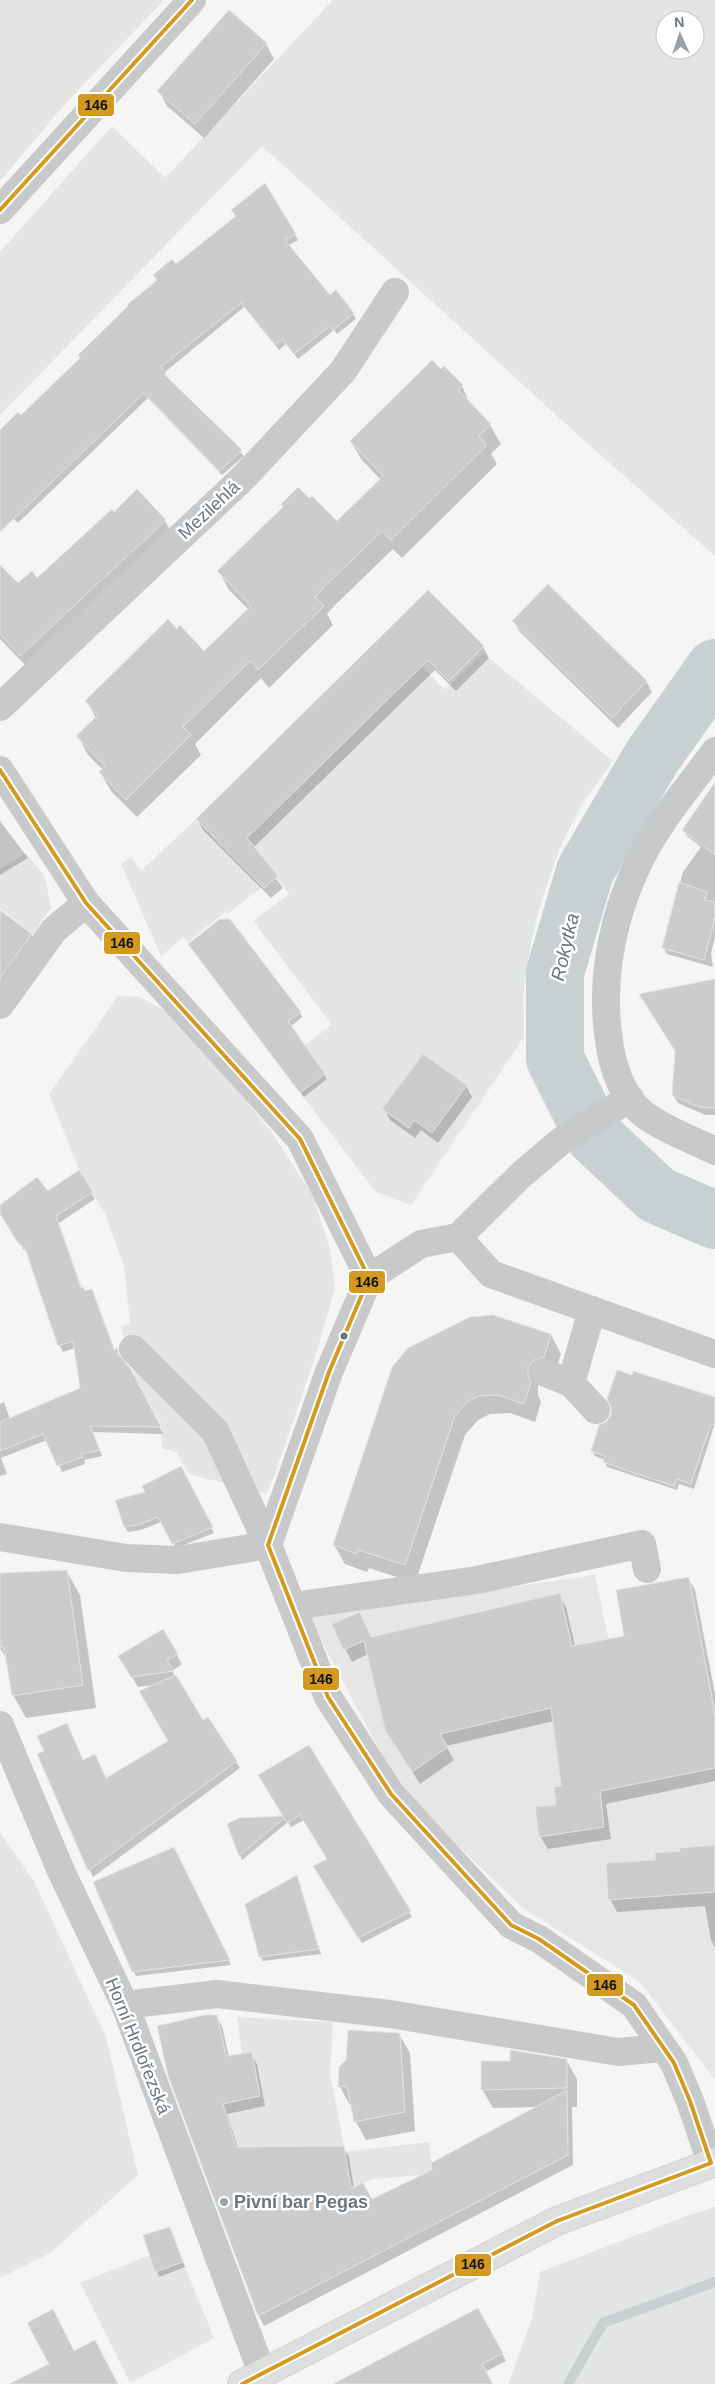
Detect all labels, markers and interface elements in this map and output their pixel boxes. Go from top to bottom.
north arrow [655,10,705,60]
text: N [674,14,685,30]
line badge: 146 [77,93,115,117]
text: 146 [84,97,108,113]
street label: Mezilehlá [174,476,244,543]
water label: Rokytka [547,911,583,983]
line badge: 146 [103,931,141,955]
text: 146 [110,935,134,951]
line badge: 146 [348,1270,386,1294]
text: 146 [355,1274,379,1290]
unlabelled marker [339,1331,349,1341]
line badge: 146 [302,1667,340,1691]
text: 146 [309,1671,333,1687]
line badge: 146 [586,1973,624,1997]
street label: Horní Hrdlořezská [102,1975,175,2118]
text: 146 [593,1977,617,1993]
place label: Pivní bar Pegas [234,2192,368,2212]
marker: Pivní bar Pegas [218,2196,230,2208]
line badge: 146 [454,2253,492,2277]
text: 146 [461,2256,485,2272]

